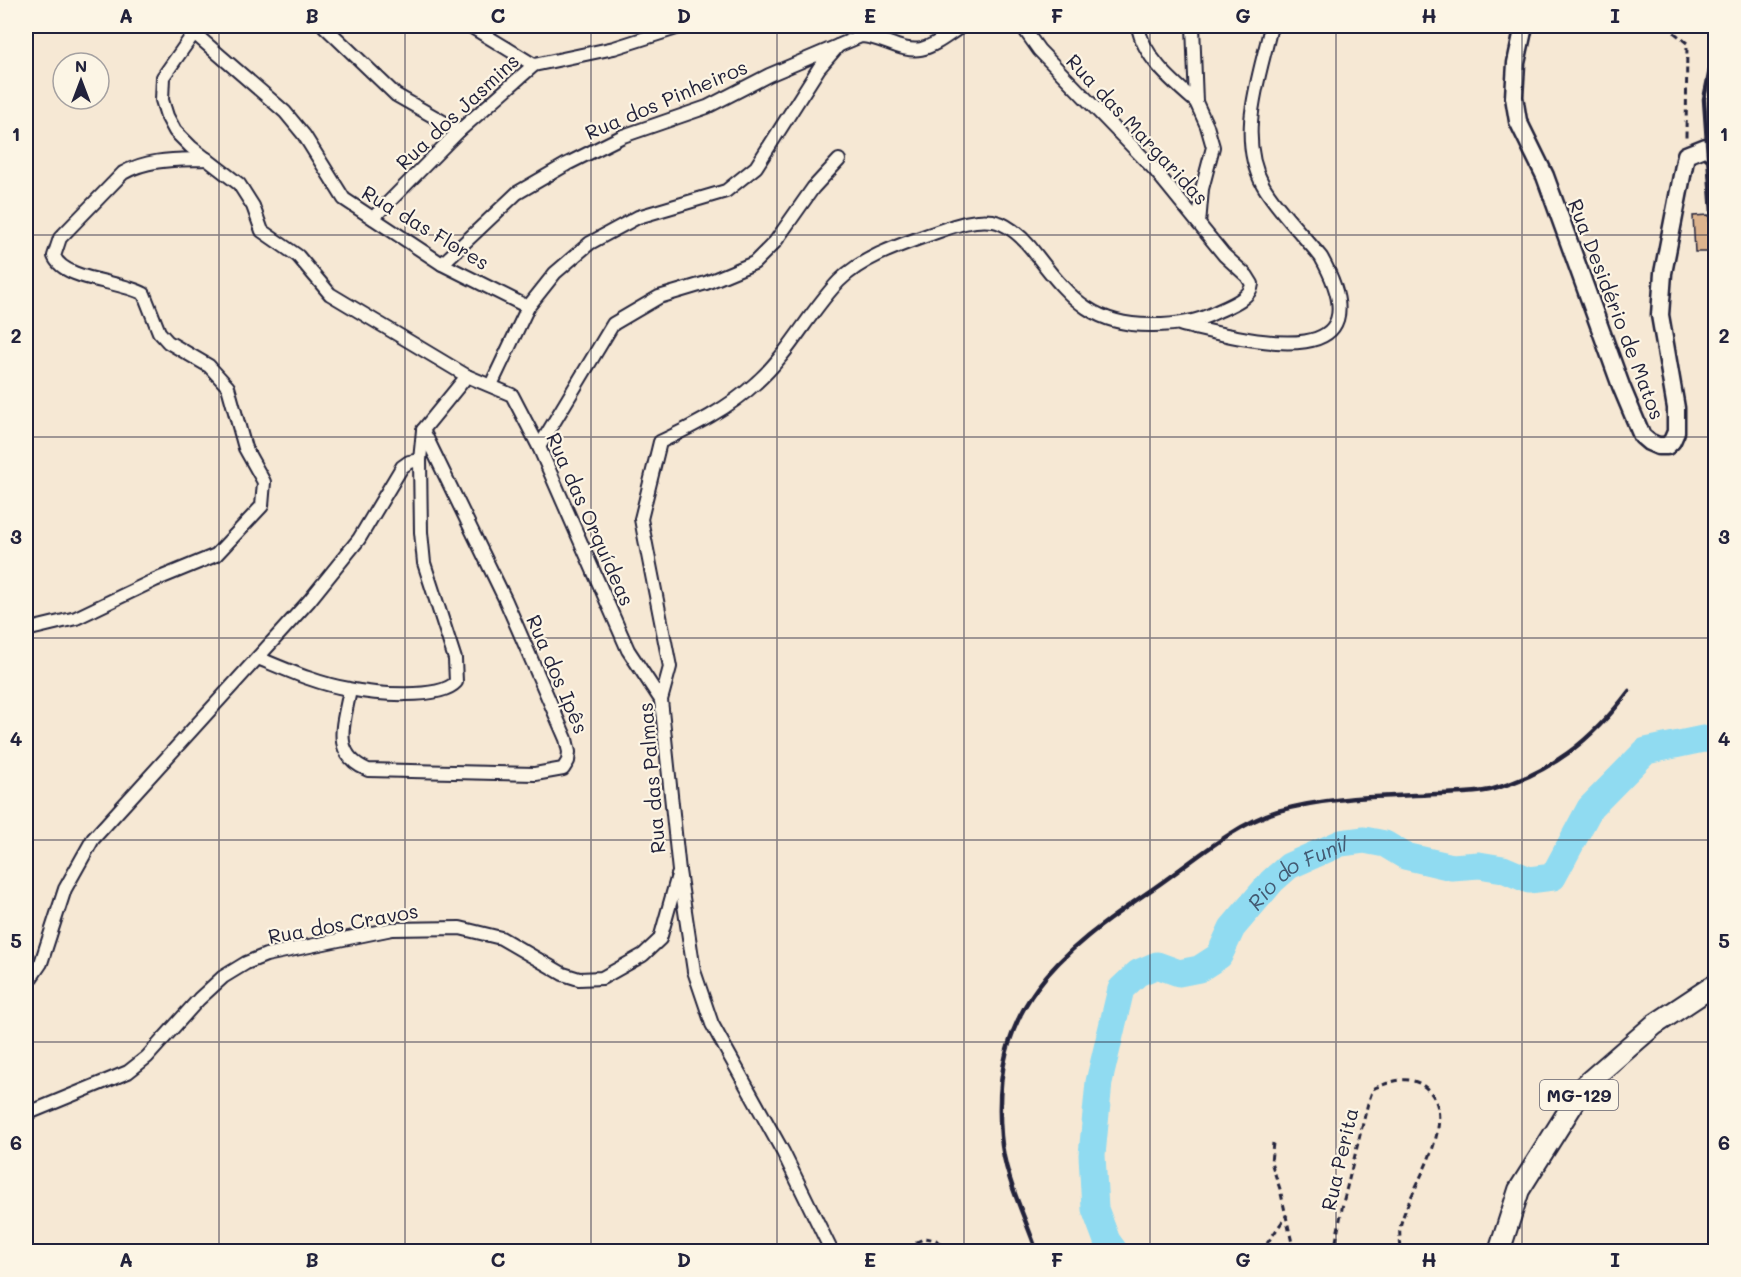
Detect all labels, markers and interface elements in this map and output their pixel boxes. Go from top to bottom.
text: A [119,2,133,28]
text: B [305,2,319,28]
text: C [491,2,506,28]
text: D [677,2,691,28]
text: E [864,2,876,28]
text: F [1051,2,1064,28]
text: G [1235,2,1251,28]
text: H [1421,2,1437,28]
text: I [1610,2,1620,28]
street label: Rua dos Jasmins [390,47,524,175]
street label: Rua das Margaridas [1061,48,1215,210]
north arrow [51,51,111,111]
street label: Rua dos Pinheiros [581,53,751,145]
text: N [75,55,87,76]
text: 1 [12,120,20,146]
text: 1 [1720,120,1728,146]
street label: Rua das Flores [358,179,494,275]
street label: Rua Desidério de Matos [1563,195,1671,423]
text: 2 [10,322,22,348]
text: 2 [1718,322,1730,348]
street label: Rua das Orquídeas [541,428,641,610]
text: 3 [10,523,22,549]
text: 3 [1718,523,1730,549]
street label: Rua dos Ipês [521,611,595,737]
street label: Rua das Palmas [631,701,671,855]
text: 4 [10,725,23,751]
text: 4 [1718,725,1731,751]
water label: Rio do Funil [1240,829,1349,915]
street label: Rua dos Cravos [266,897,420,949]
text: 5 [10,927,22,953]
text: 5 [1718,927,1730,953]
road number: MG-129 [1540,1080,1618,1110]
street label: Rua Perita [1315,1105,1363,1213]
text: 6 [10,1129,22,1155]
text: 6 [1718,1129,1730,1155]
text: A [119,1246,133,1272]
text: B [305,1246,319,1272]
text: C [491,1246,506,1272]
text: D [677,1246,691,1272]
text: E [864,1246,876,1272]
text: F [1051,1246,1064,1272]
text: G [1235,1246,1251,1272]
text: H [1421,1246,1437,1272]
text: I [1610,1246,1620,1272]

